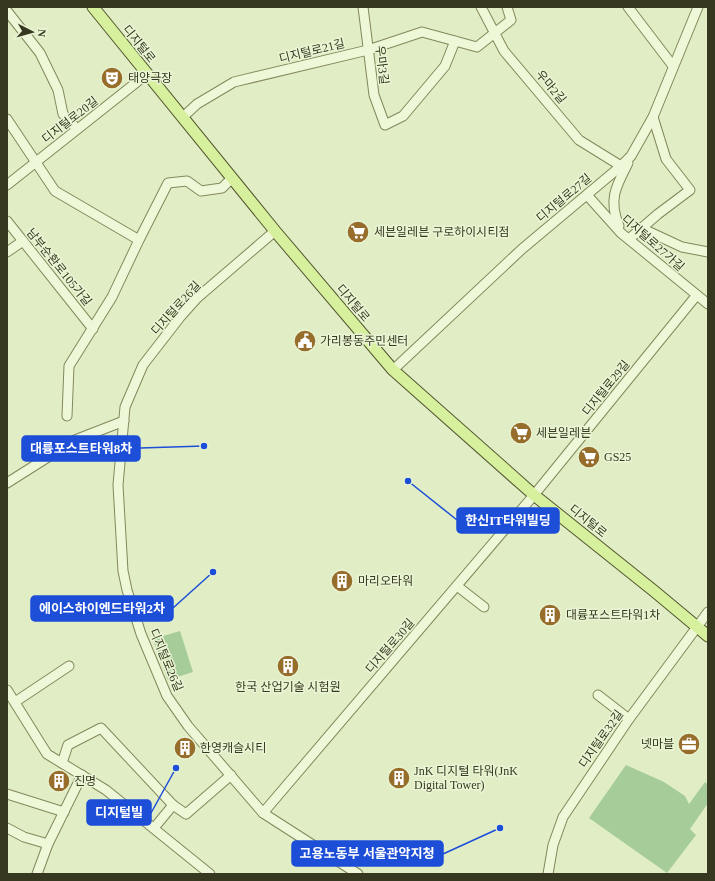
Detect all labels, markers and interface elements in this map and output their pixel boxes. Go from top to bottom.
north arrow [12,12,52,52]
street label: 디지털로 [120,22,158,66]
text: N [36,28,48,38]
street label: 디지털로21길 [278,36,346,66]
street label: 우마3길 [373,45,391,85]
theatre icon: 태양극장 [99,65,125,91]
street label: 우마2길 [533,68,569,106]
place label: 태양극장 [128,71,172,85]
street label: 디지털로20길 [39,94,101,146]
street label: 디지털로27길 [534,171,594,225]
street label: 디지털로27가길 [619,212,687,274]
supermarket icon: 세븐일레븐 구로하이시티점 [345,219,371,245]
place label: 세븐일레븐 구로하이시티점 [374,225,509,239]
street label: 남부순환로105가길 [24,226,94,308]
street label: 디지털로26길 [148,278,204,338]
street label: 디지털로 [333,282,373,324]
public building icon: 가리봉동주민센터 [292,328,318,354]
place label: 가리봉동주민센터 [320,334,408,348]
street label: 디지털로29길 [579,357,633,419]
supermarket icon: 세븐일레븐 [508,420,534,446]
place label: 세븐일레븐 [536,426,591,440]
callout: 대륭포스트타워8차 [22,436,140,461]
text: 대륭포스트타워8차 [30,441,132,456]
supermarket icon: GS25 [576,444,602,470]
place label: GS25 [604,450,631,464]
street label: 디지털로 [566,502,610,540]
callout: 한신IT타워빌딩 [457,508,559,533]
text: 한신IT타워빌딩 [465,513,551,528]
building icon: 마리오타워 [329,568,355,594]
place label: 마리오타워 [358,574,413,588]
callout: 에이스하이엔드타워2차 [31,596,173,621]
text: 에이스하이엔드타워2차 [39,601,165,616]
building icon: 대륭포스트타워1차 [537,602,563,628]
place label: 대륭포스트타워1차 [566,608,660,622]
street label: 디지털로30길 [363,616,417,676]
street label: 디지털로26길 [146,626,186,694]
building icon: 한국 산업기술 시험원 [275,653,301,679]
place label: 한국 산업기술 시험원 [235,680,341,694]
street label: 디지털로32길 [576,707,626,771]
office icon: 넷마블 [676,731,702,757]
building icon: 한영캐슬시티 [172,735,198,761]
place label: 넷마블 [641,737,674,751]
place label: 한영캐슬시티 [200,741,266,755]
place label: JnK 디지털 타워(JnK Digital Tower) [414,764,518,792]
building icon: JnK 디지털 타워(JnK Digital Tower) [386,765,412,791]
building icon: 진명 [46,768,72,794]
place label: 진명 [74,774,96,788]
callout: 디지털빌 [87,800,151,825]
text: 디지털빌 [95,805,143,820]
callout: 고용노동부 서울관악지청 [292,841,443,866]
text: 고용노동부 서울관악지청 [300,846,434,861]

